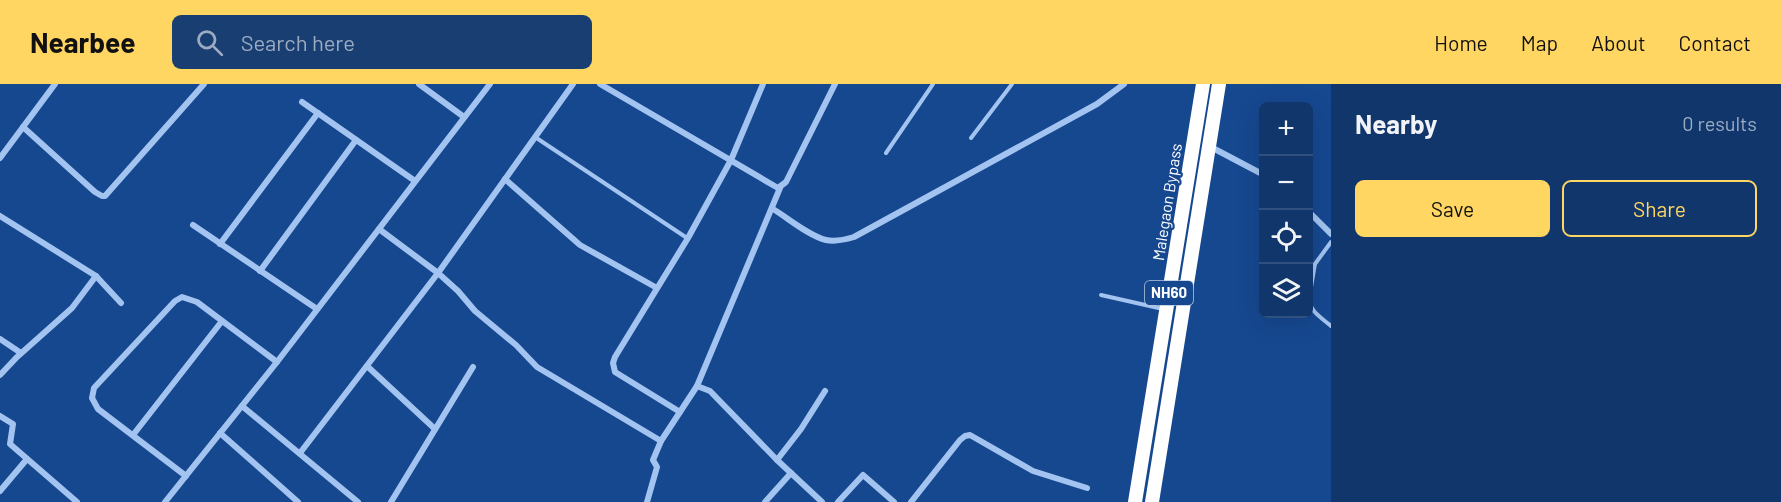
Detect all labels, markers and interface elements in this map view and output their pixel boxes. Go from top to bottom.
search box [172,15,592,69]
text: Nearbee [30,25,136,59]
icon: search [193,26,226,59]
text: Search here [241,29,355,55]
text: Home [1434,30,1488,55]
text: Map [1521,30,1558,55]
text: About [1591,30,1646,55]
text: Contact [1679,30,1751,55]
map controls [1259,102,1313,318]
button: + [1259,102,1313,156]
text: Nearby [1355,108,1437,139]
text: 0 results [1682,111,1757,135]
street label: Malegaon Bypass [1148,142,1185,262]
button: − [1259,156,1313,210]
button: Save [1355,180,1550,237]
button: Share [1562,180,1757,237]
button: locate [1259,210,1313,264]
button: layers [1259,264,1313,318]
road number: NH60 [1145,281,1193,305]

